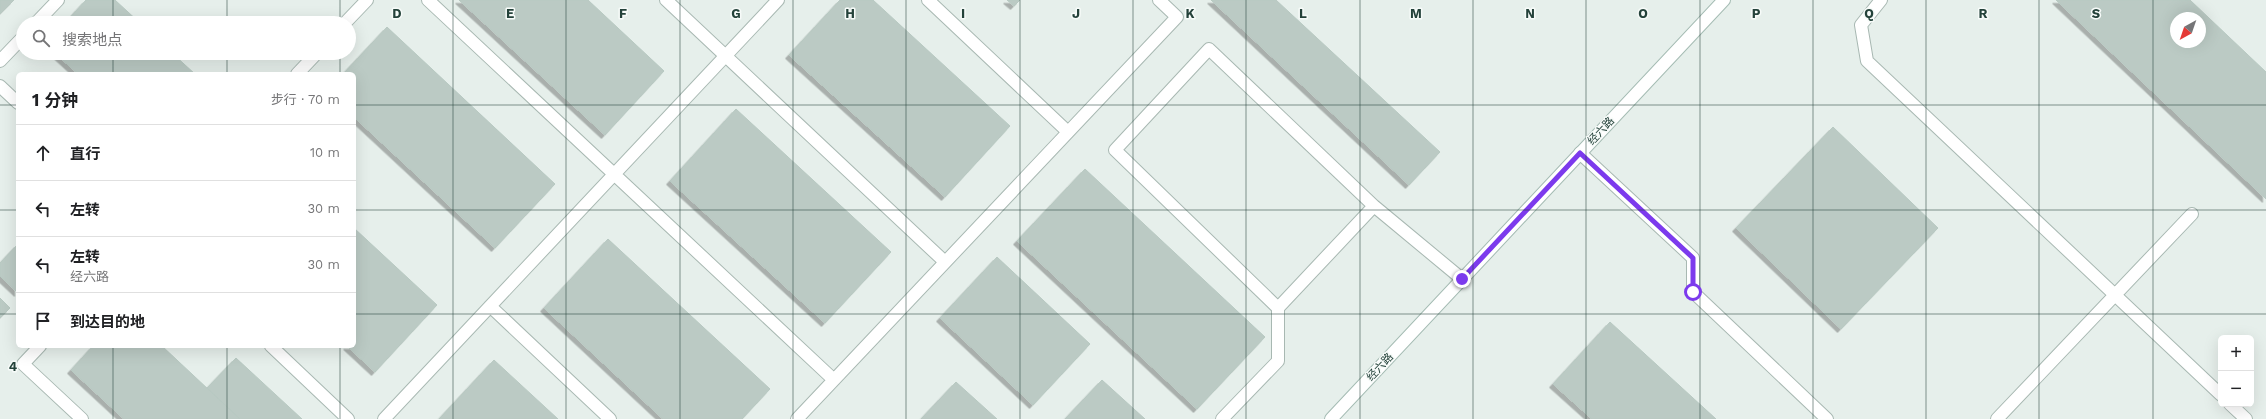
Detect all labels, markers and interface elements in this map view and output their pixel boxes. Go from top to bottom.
text: D [392,6,402,21]
text: E [506,6,514,21]
text: F [619,6,627,21]
text: G [731,6,741,21]
text: H [845,6,855,21]
text: I [961,6,965,21]
text: J [1072,6,1080,21]
text: K [1185,6,1195,21]
text: L [1299,6,1307,21]
text: M [1410,6,1422,21]
text: N [1525,6,1535,21]
text: O [1638,6,1648,21]
text: P [1752,6,1761,21]
text: Q [1864,6,1874,21]
text: R [1979,6,1988,21]
text: S [2092,6,2101,21]
north arrow [2170,12,2206,48]
search box [16,16,356,60]
icon: search [30,27,52,49]
text: 搜索地点 [62,31,122,49]
text: 1 分钟 [32,90,78,110]
text: 步行 · 70 m [271,92,340,107]
street label: 经六路 [1585,114,1617,148]
icon: ahead [32,142,54,164]
text: 直行 [70,145,100,163]
text: 10 m [310,145,340,160]
icon: left [32,198,54,220]
text: 左转 [70,201,100,219]
text: 30 m [308,201,340,216]
text: 左转 [70,248,100,266]
icon: left [32,254,54,276]
text: 30 m [308,257,340,272]
text: 经六路 [70,269,109,284]
route end [1453,270,1471,288]
route start [1684,283,1702,301]
icon: arrive [32,310,54,332]
text: 到达目的地 [70,313,145,331]
map controls [2218,335,2254,407]
button: + [2218,335,2254,371]
street label: 经六路 [1364,350,1396,384]
text: 4 [9,359,18,374]
button: − [2218,371,2254,407]

